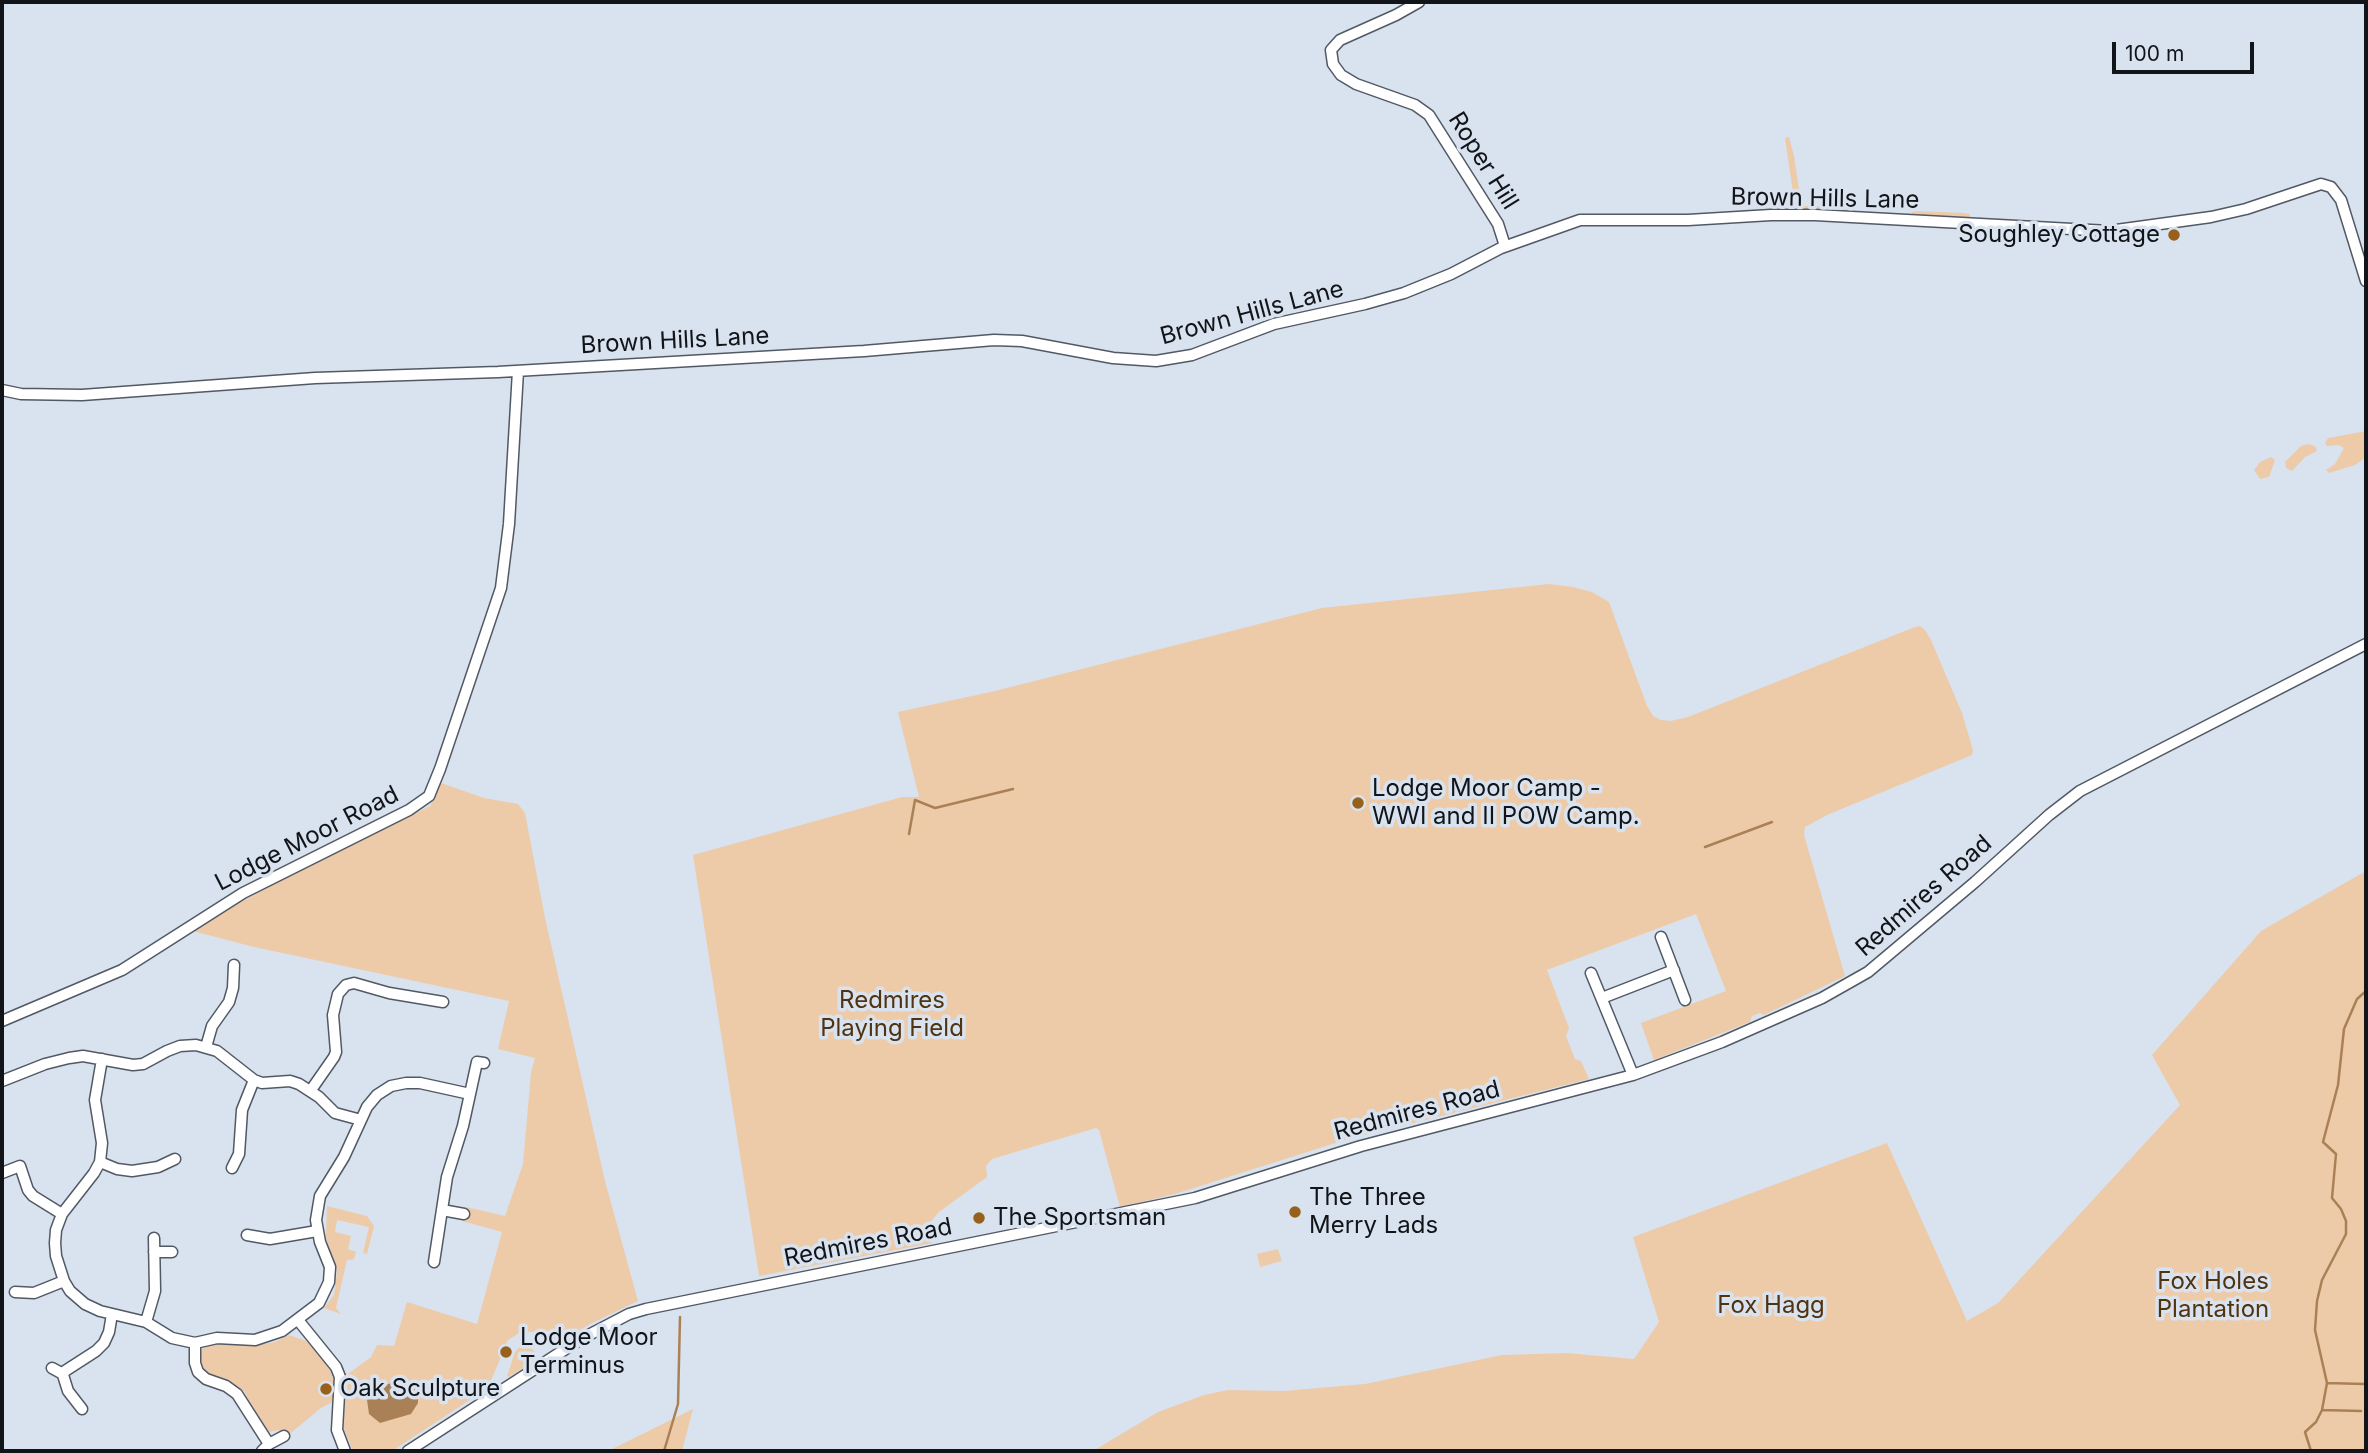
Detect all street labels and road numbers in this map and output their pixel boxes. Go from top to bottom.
street label: Roper Hill [1442,107,1524,215]
street label: Brown Hills Lane [1730,183,1920,215]
street label: Brown Hills Lane [1157,275,1347,351]
street label: Brown Hills Lane [580,322,770,360]
street label: Lodge Moor Road [210,780,404,898]
street label: Redmires Road [1850,829,1998,963]
street label: Redmires Road [1331,1075,1503,1147]
street label: Redmires Road [782,1213,954,1273]

